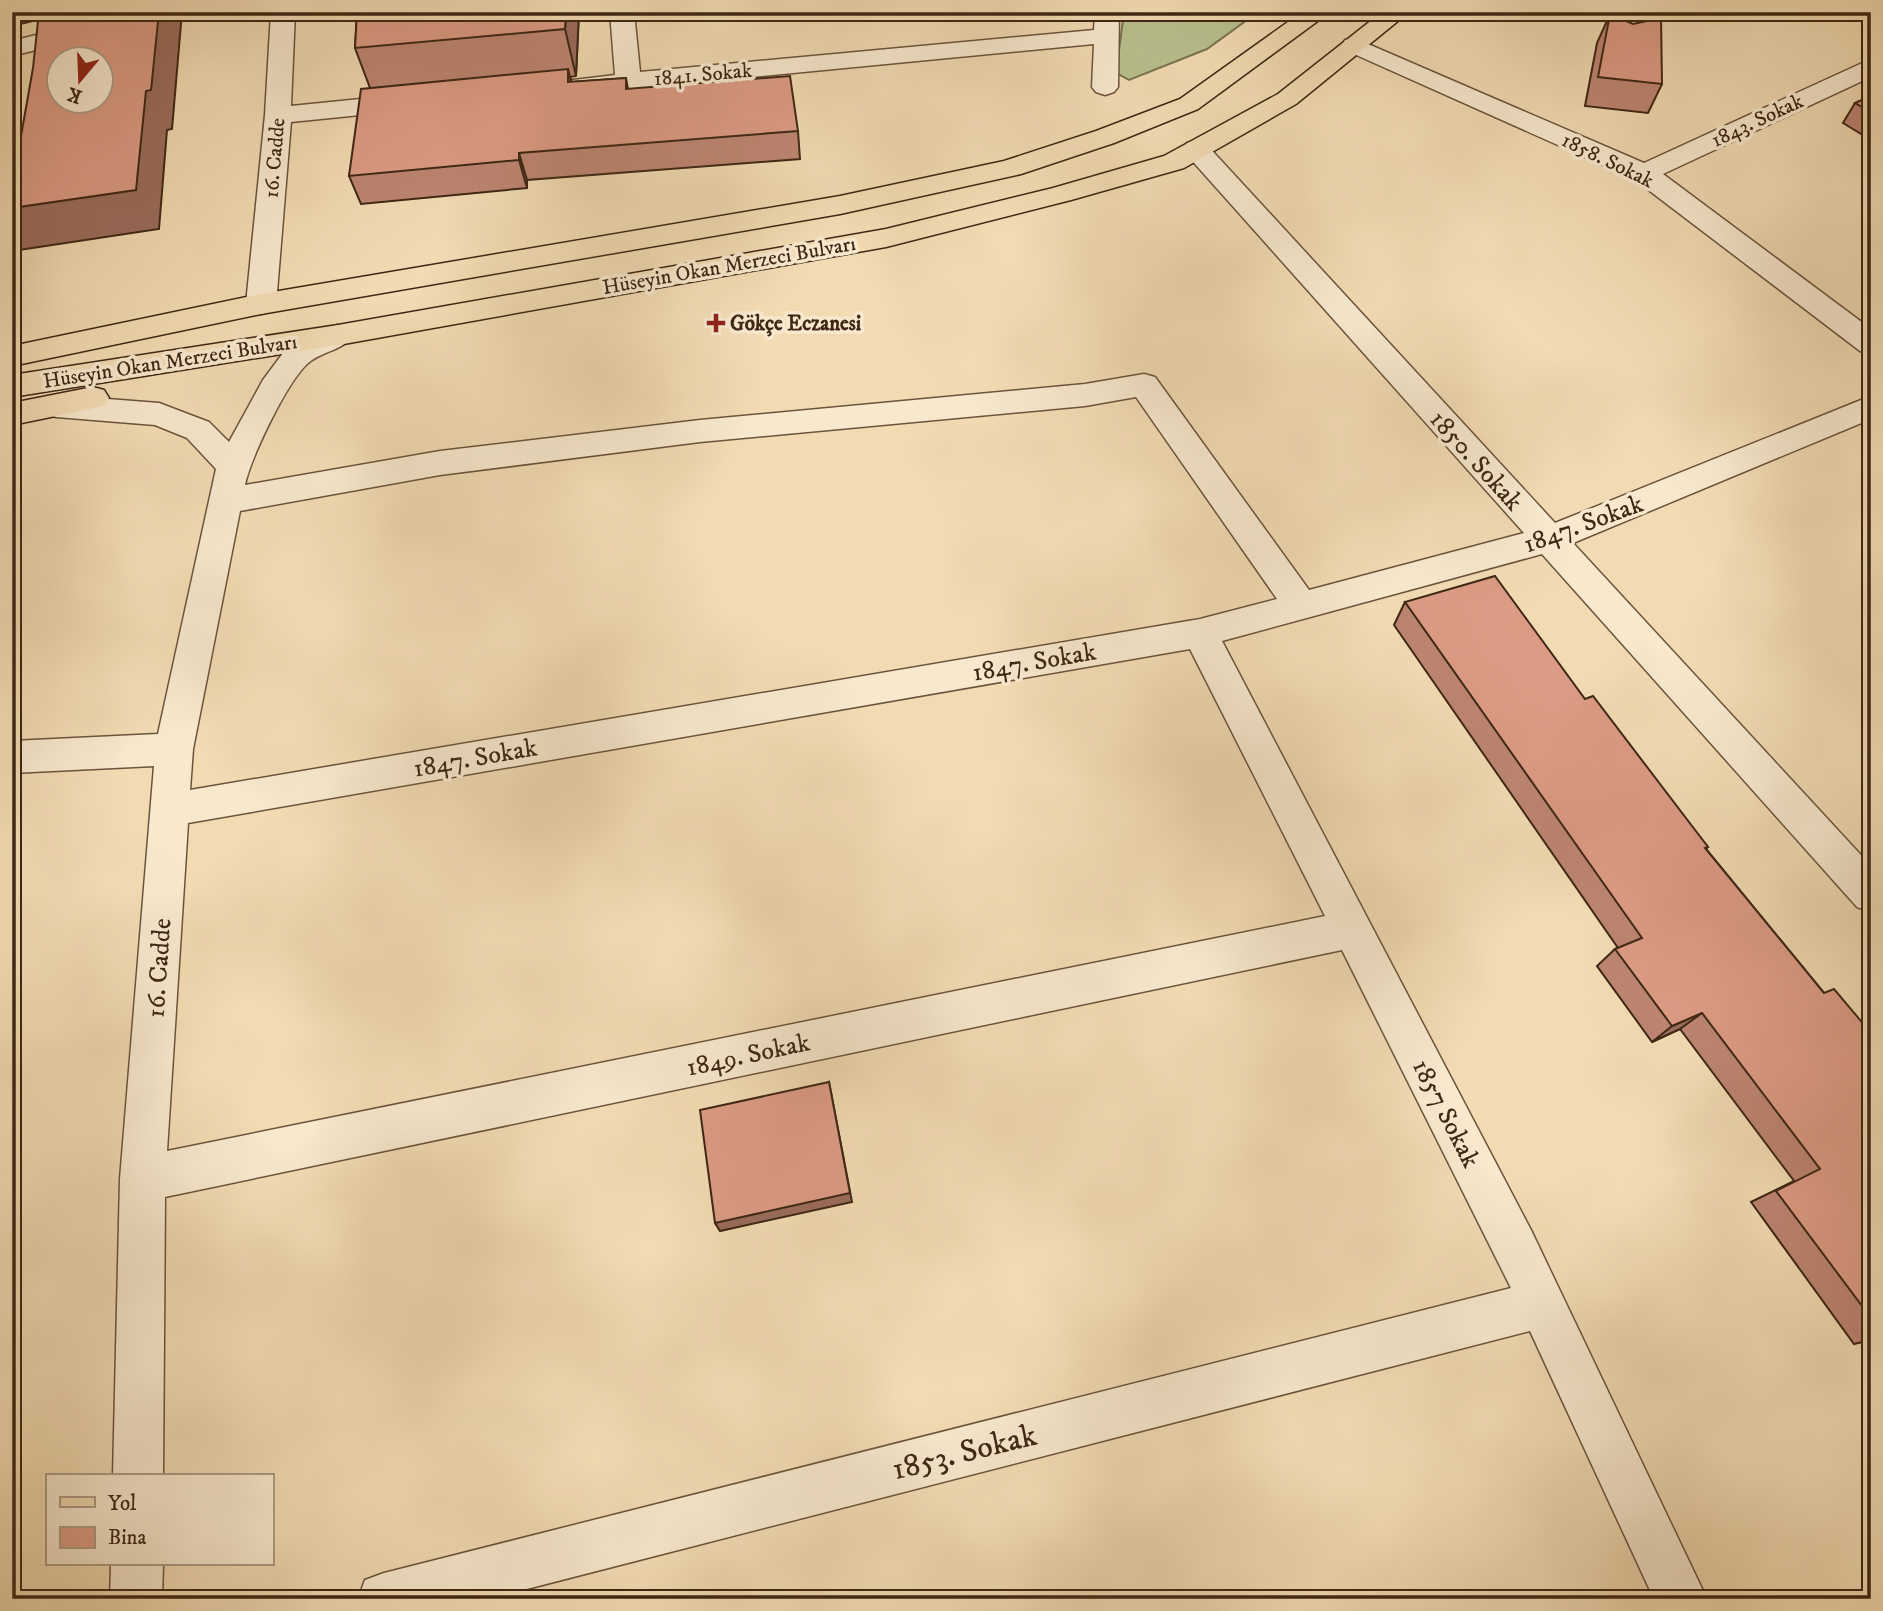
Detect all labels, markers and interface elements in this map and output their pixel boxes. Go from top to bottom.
north arrow [46,46,116,116]
street label: 1841. Sokak [653,58,754,92]
text: K [64,81,85,108]
street label: 1843. Sokak [1707,88,1808,154]
street label: 16. Cadde [259,117,291,199]
street label: 1858. Sokak [1557,127,1658,195]
street label: Hüseyin Okan Merzeci Bulvarı [601,231,858,301]
place label: Gökçe Eczanesi [730,311,862,337]
marker: Gökçe Eczanesi [708,315,724,331]
street label: Hüseyin Okan Merzeci Bulvarı [41,329,299,395]
street label: 1850. Sokak [1422,404,1530,518]
street label: 1847. Sokak [1519,487,1648,561]
street label: 1847. Sokak [970,635,1099,690]
street label: 1847. Sokak [411,731,540,786]
street label: 16. Cadde [140,917,179,1019]
street label: 1849. Sokak [684,1026,813,1085]
street label: 1857 Sokak [1404,1054,1487,1174]
street label: 1853. Sokak [888,1416,1041,1490]
legend [46,1474,273,1566]
text: Yol [108,1491,137,1517]
text: Bina [108,1525,147,1551]

